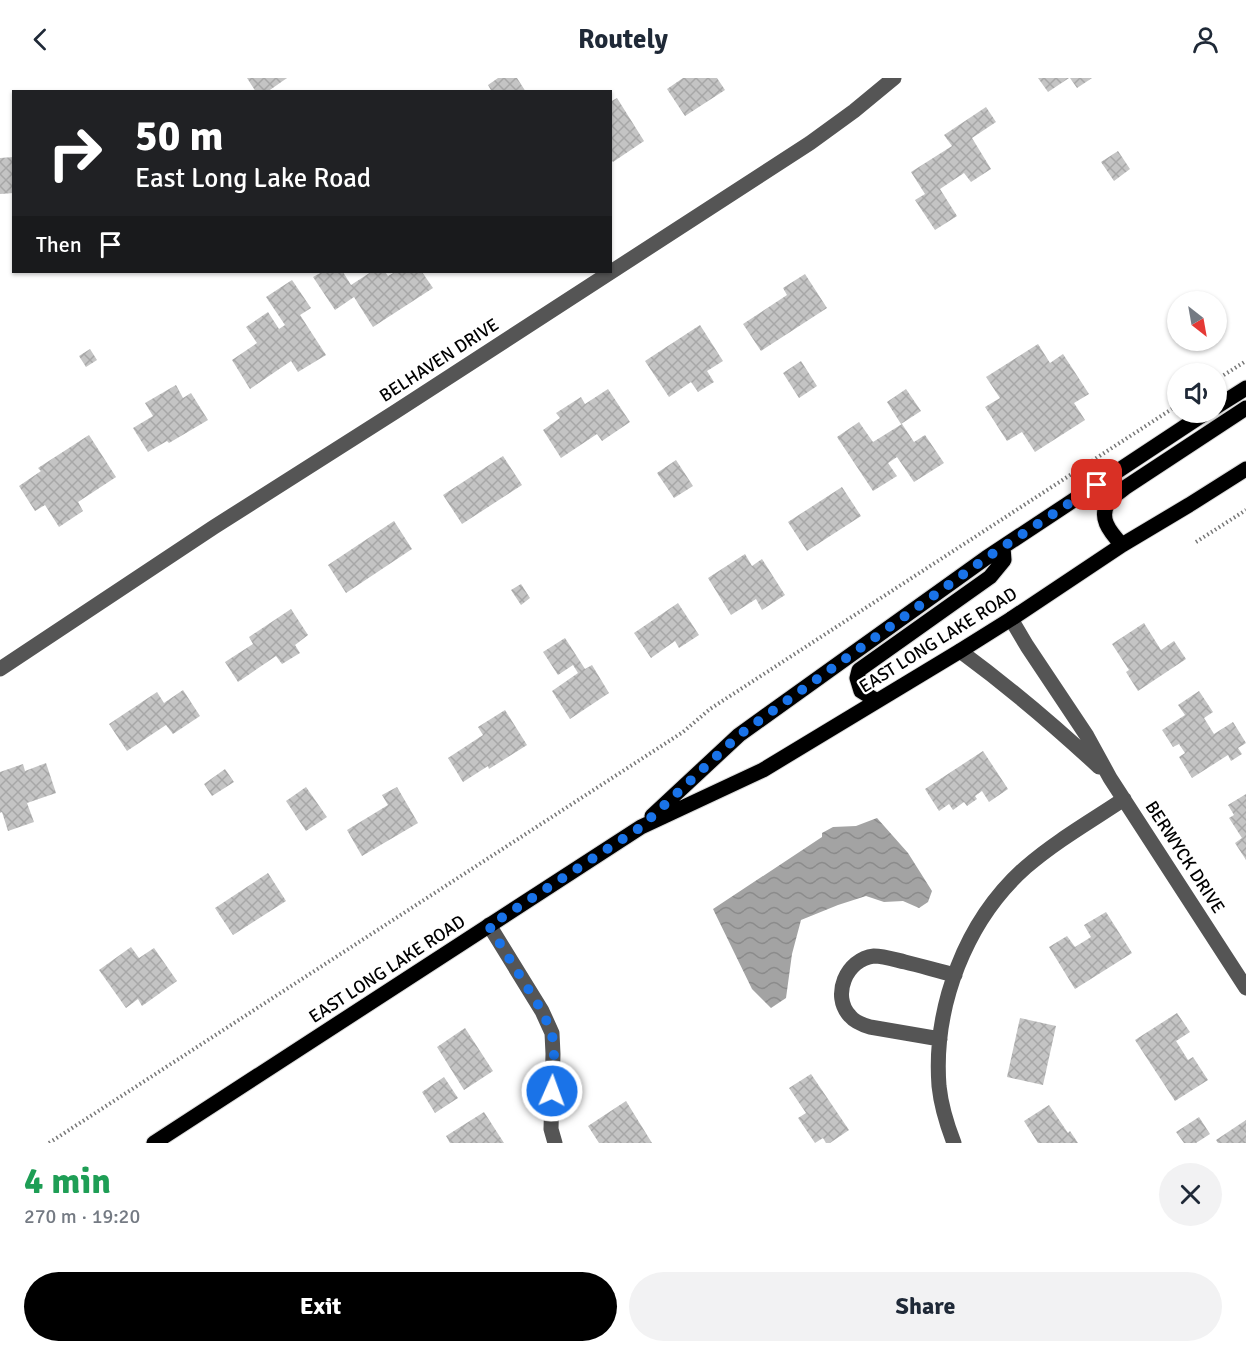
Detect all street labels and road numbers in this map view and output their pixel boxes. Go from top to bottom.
street label: BELHAVEN DRIVE [375,313,503,407]
street label: EAST LONG LAKE ROAD [855,582,1021,698]
street label: BERWYCK DRIVE [1140,797,1230,917]
street label: EAST LONG LAKE ROAD [305,910,469,1028]

